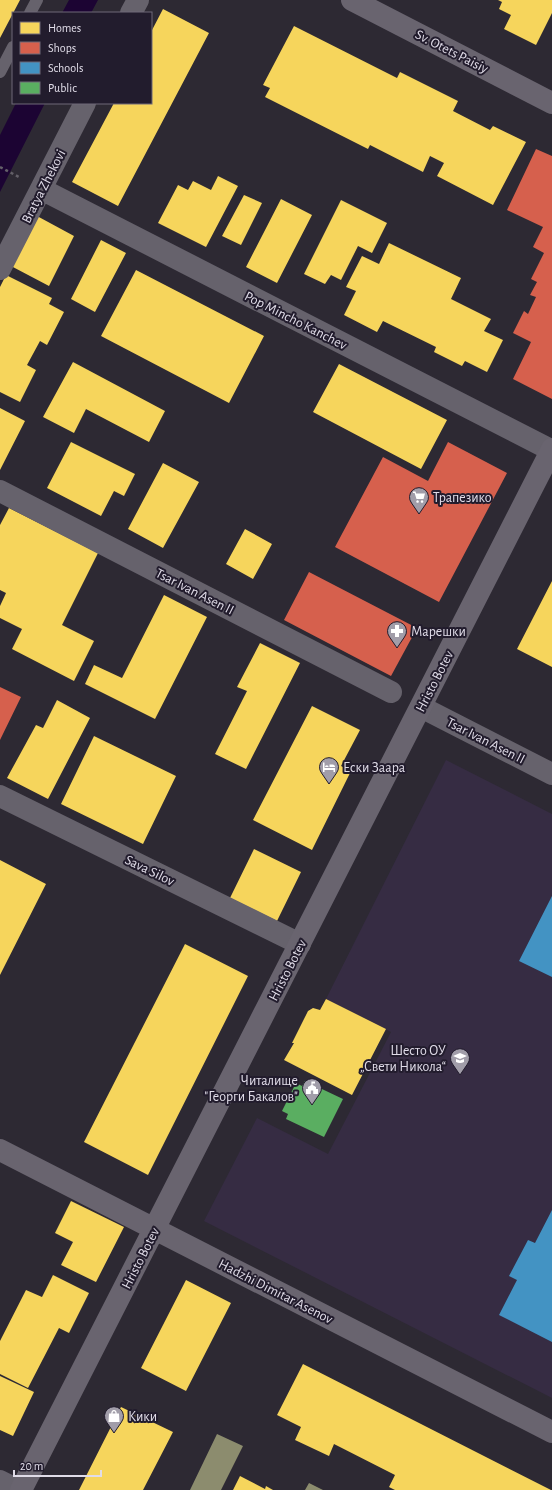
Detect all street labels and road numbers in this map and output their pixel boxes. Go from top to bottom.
street label: Sv. Otets Paisiy [413,28,490,76]
street label: Bratya Zhekovi [19,147,68,225]
street label: Pop Mincho Kanchev [242,289,349,353]
street label: Tsar Ivan Asen II [153,566,236,618]
street label: Hristo Botev [413,648,456,714]
street label: Tsar Ivan Asen II [444,715,527,767]
street label: Sava Silov [123,853,177,889]
street label: Hristo Botev [266,937,309,1003]
street label: Hristo Botev [119,1225,162,1291]
street label: Hadzhi Dimitar Asenov [216,1257,335,1327]

